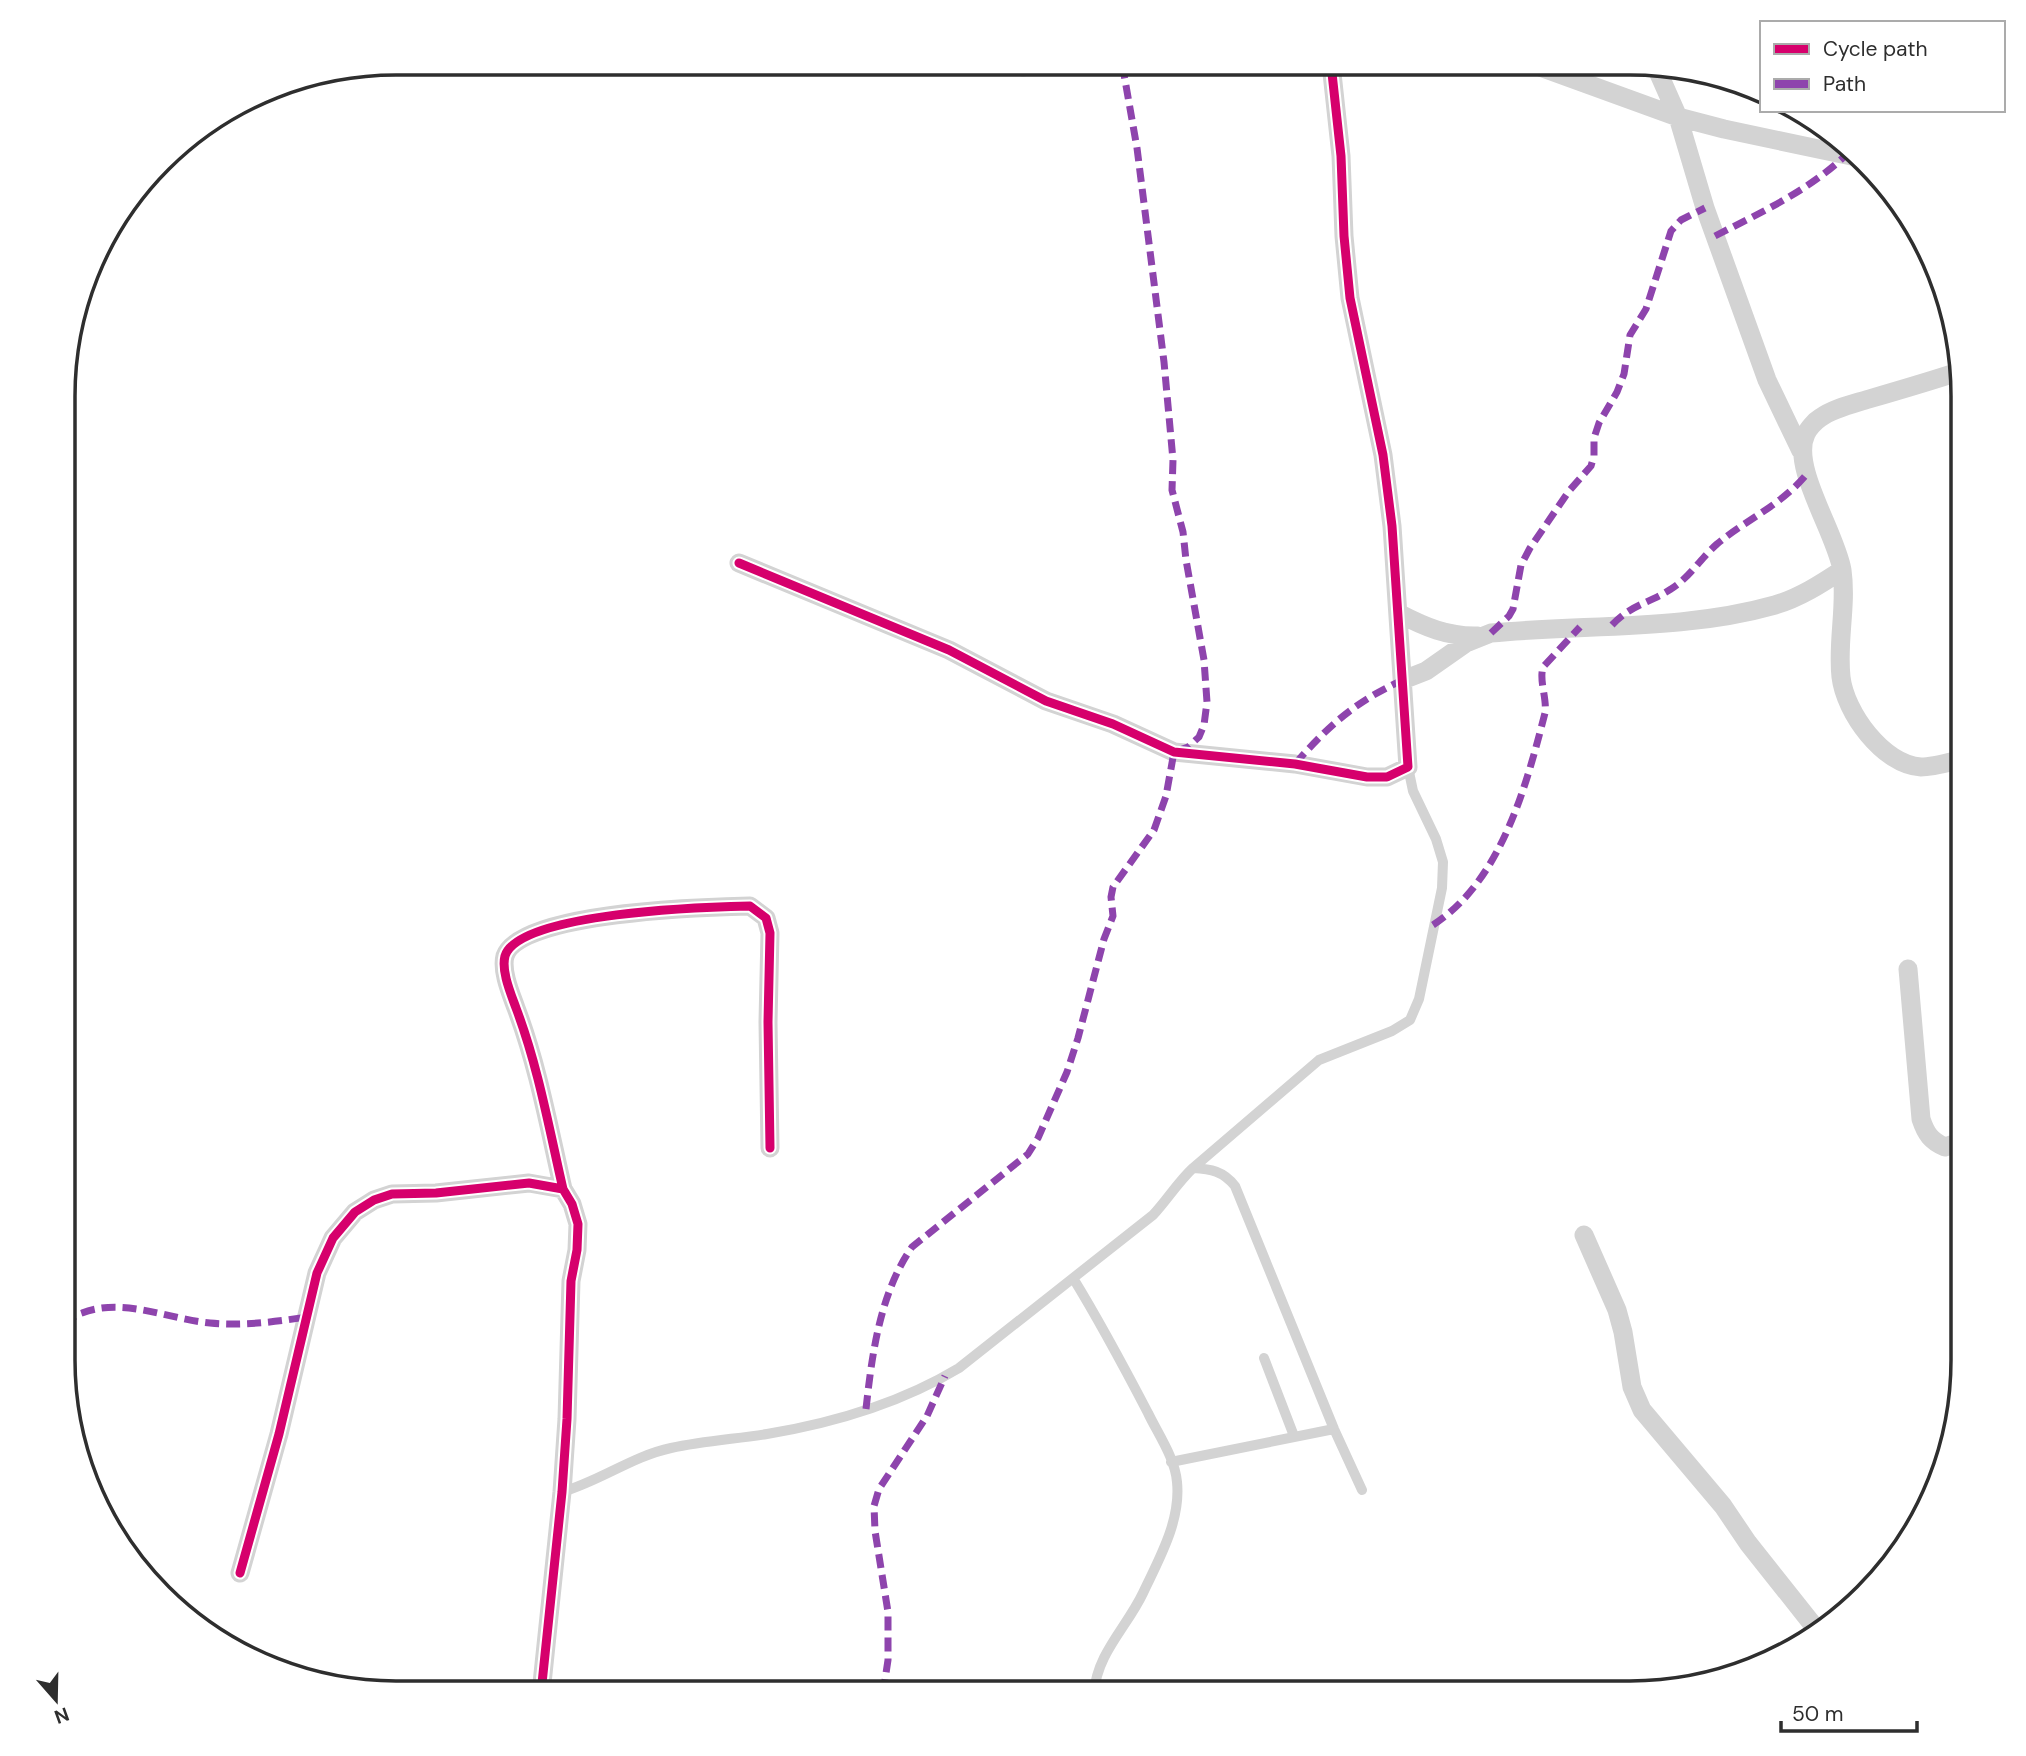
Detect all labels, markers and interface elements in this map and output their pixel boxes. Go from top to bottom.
legend [1760,21,2005,112]
text: Cycle path [1823,35,1928,63]
text: Path [1823,70,1866,98]
north arrow [21,1665,91,1735]
scale bar [1781,1690,1918,1734]
text: 50 m [1792,1700,1843,1728]
text: N [51,1701,72,1730]

